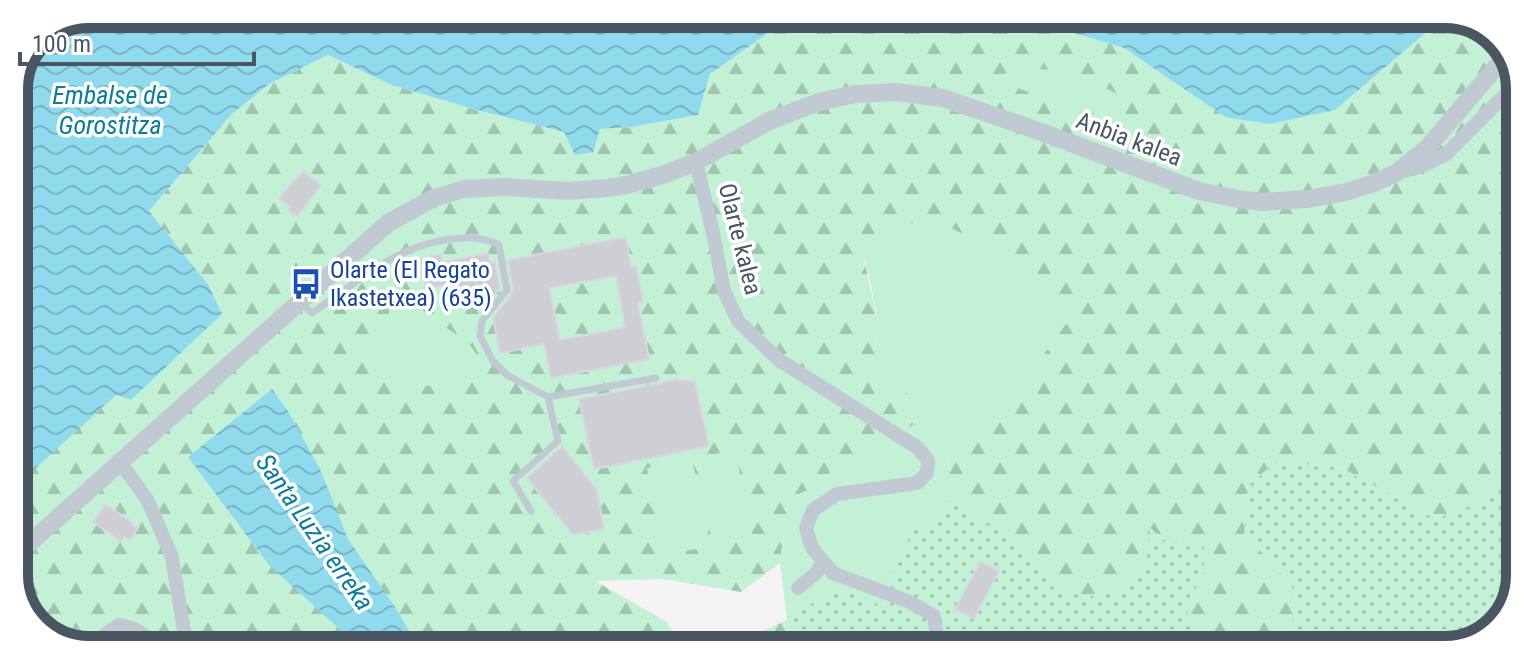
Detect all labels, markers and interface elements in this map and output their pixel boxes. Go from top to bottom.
scale bar [20,16,254,66]
text: 100 m [32,30,91,58]
water label: Embalse de Gorostitza [52,80,168,140]
street label: Anbia kalea [1072,106,1186,172]
street label: Olarte kalea [713,180,767,298]
place label: Olarte (El Regato Ikastetxea) (635) [330,256,492,312]
bus stop icon: Olarte (El Regato Ikastetxea) (635) [289,267,323,301]
water label: Santa Luzia erreka [250,448,380,616]

